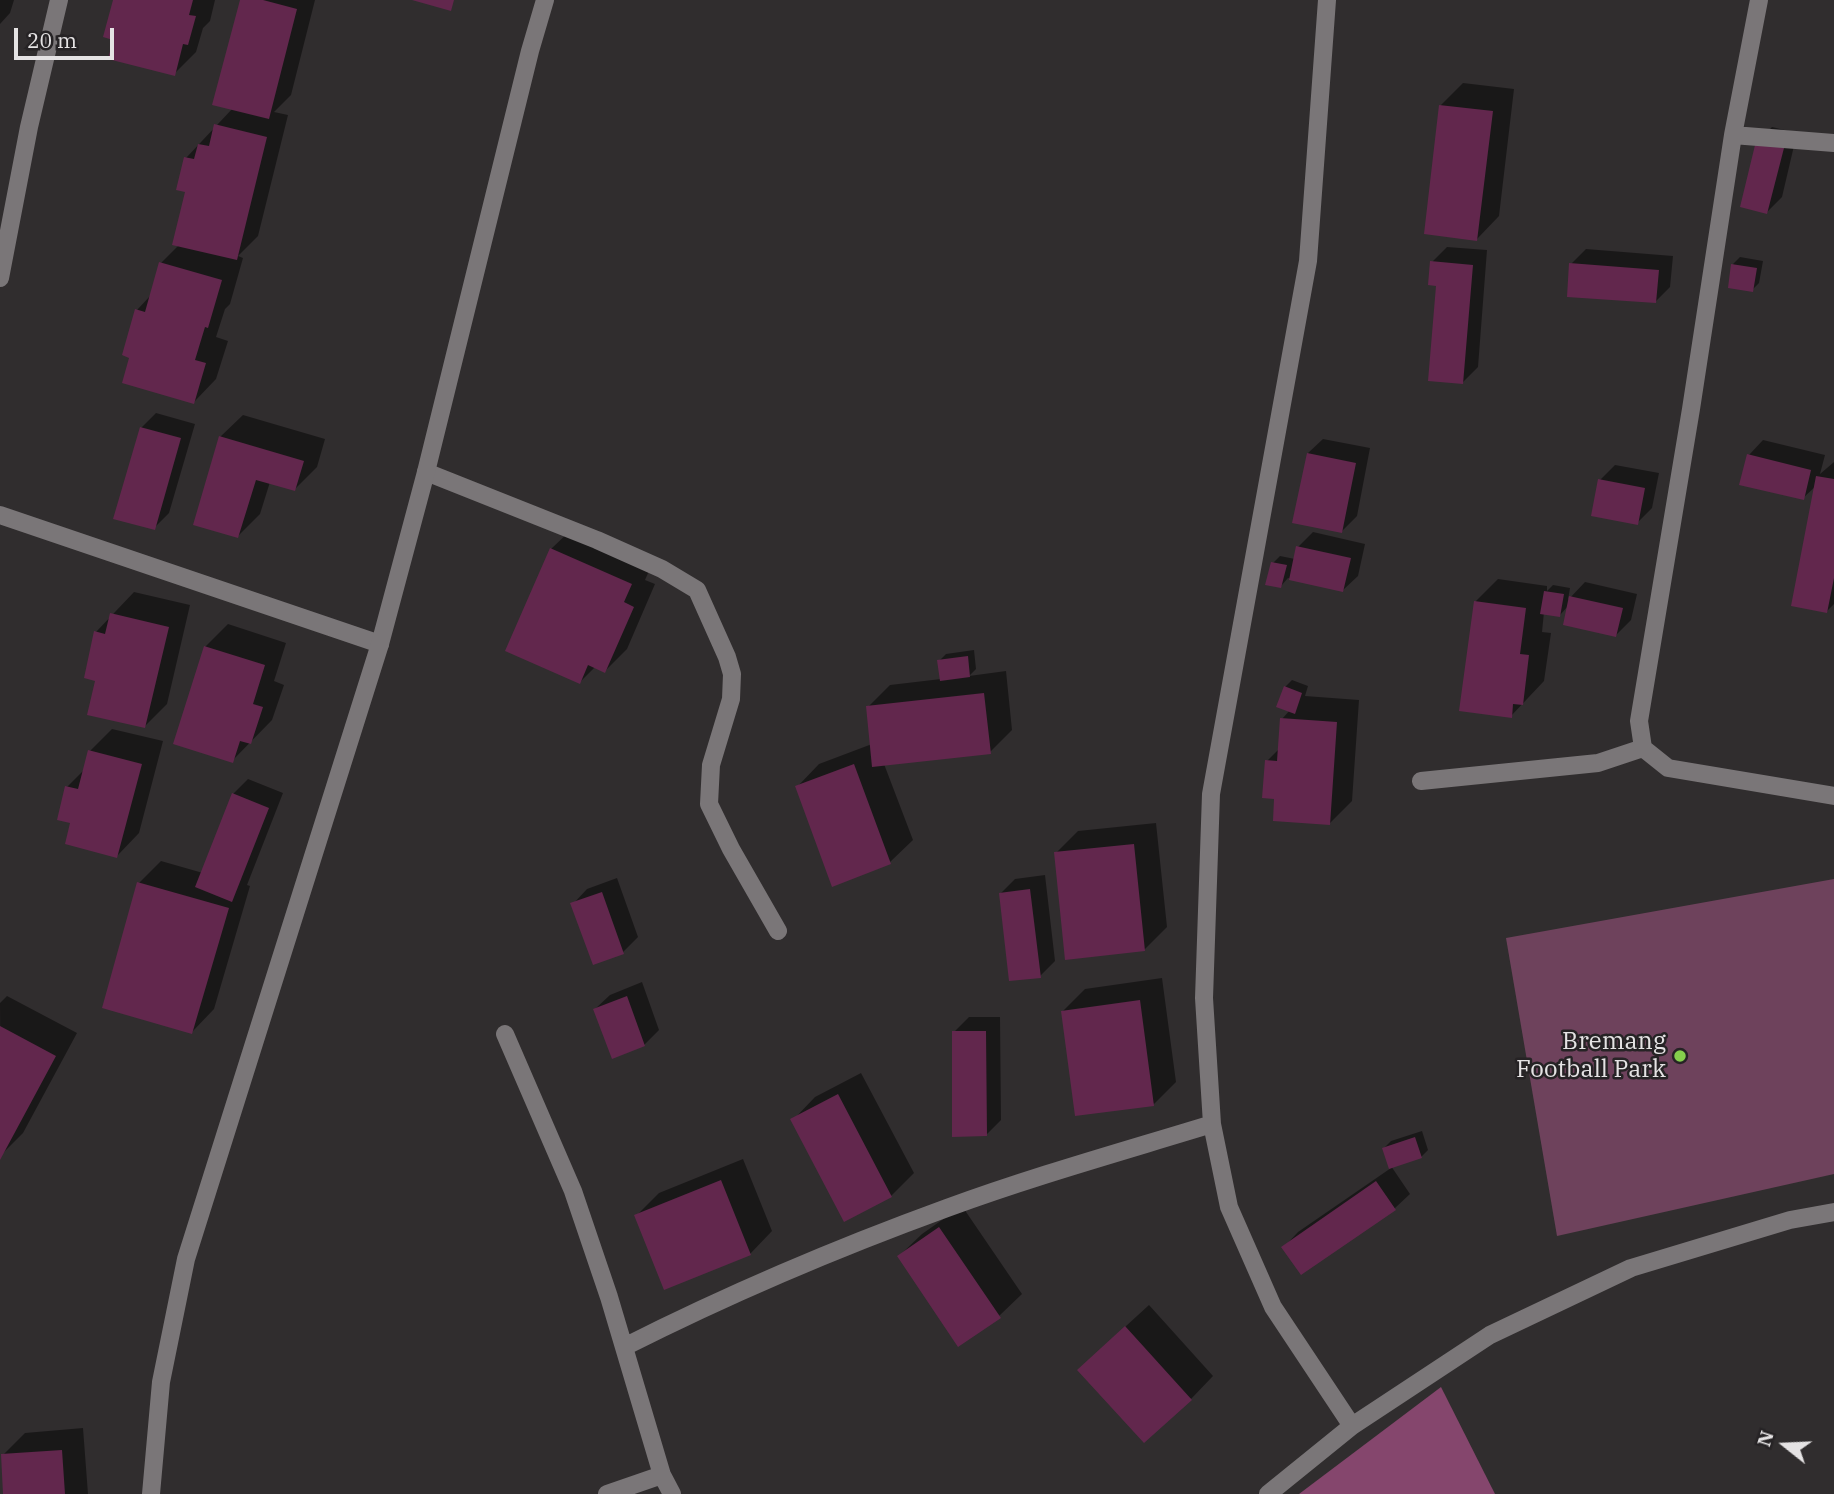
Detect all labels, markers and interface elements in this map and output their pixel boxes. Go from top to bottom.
scale bar [18,14,117,58]
text: 20 m [27,26,77,54]
place label: Bremang Football Park [1516,1028,1666,1084]
marker: Bremang Football Park [1672,1048,1688,1064]
north arrow [1750,1410,1820,1480]
text: N [1751,1428,1779,1449]

